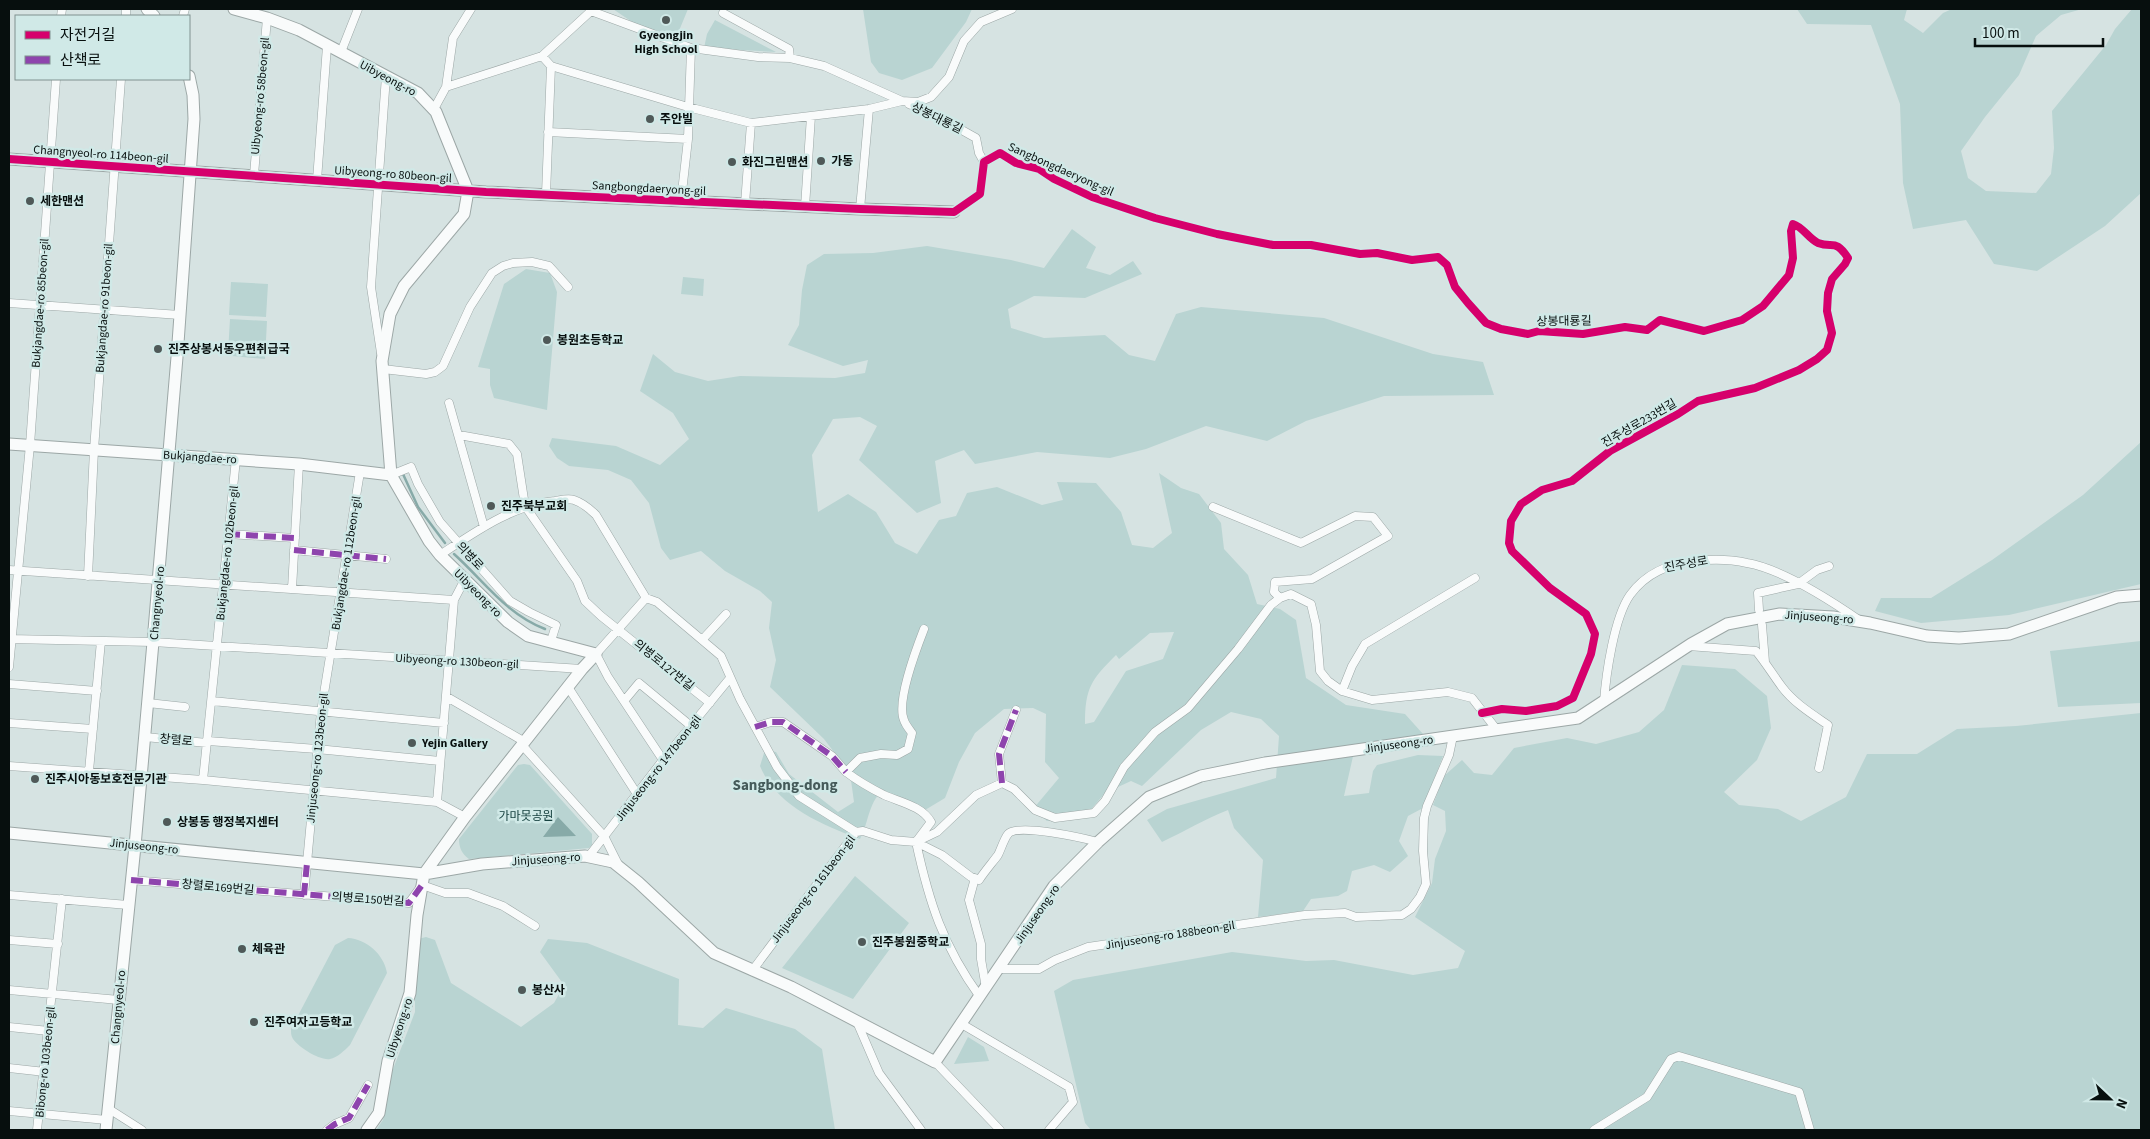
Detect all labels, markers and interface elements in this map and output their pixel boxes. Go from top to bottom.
marker: Gyeongjin High School [660,14,672,26]
legend [15,15,190,80]
scale bar [1975,15,2102,47]
text: 100 m [1982,23,2020,44]
text: 자전거길 [60,25,115,46]
place label: Gyeongjin High School [635,27,698,58]
street label: Uibyeong-ro 58beon-gil [247,37,274,156]
text: 산책로 [60,50,101,71]
street label: Uibyeong-ro [356,56,419,101]
street label: 상봉대룡길 [908,99,965,138]
place label: 주안빌 [660,111,693,128]
marker: 주안빌 [644,113,656,125]
street label: Sangbongdaeryong-gil [1005,138,1116,200]
street label: Changnyeol-ro 114beon-gil [33,141,169,168]
place label: 가동 [831,153,853,170]
place label: 화진그린맨션 [742,154,808,171]
marker: 가동 [815,155,827,167]
marker: 화진그린맨션 [726,156,738,168]
street label: Uibyeong-ro 80beon-gil [334,162,452,187]
street label: Sangbongdaeryong-gil [591,177,706,200]
place label: 세한맨션 [40,193,84,210]
marker: 세한맨션 [24,195,36,207]
street label: Bukjangdae-ro 85beon-gil [27,238,54,368]
street label: Bukjangdae-ro 91beon-gil [91,243,118,373]
street label: 상봉대룡길 [1536,313,1592,330]
place label: 봉원초등학교 [557,332,623,349]
marker: 봉원초등학교 [541,334,553,346]
place label: 진주상봉서동우편취급국 [168,341,289,358]
marker: 진주상봉서동우편취급국 [152,343,164,355]
street label: 진주성로233번길 [1599,395,1680,452]
street label: Bukjangdae-ro [162,446,237,469]
street label: Bukjangdae-ro 102beon-gil [212,485,243,621]
street label: Bukjangdae-ro 112beon-gil [327,495,366,631]
place label: 진주북부교회 [501,498,567,515]
marker: 진주북부교회 [485,500,497,512]
street label: 의병로 [452,538,487,574]
street label: 진주성로 [1663,552,1709,577]
street label: Changnyeol-ro [146,565,169,641]
street label: Uibyeong-ro [450,565,506,621]
street label: Jinjuseong-ro [1784,607,1854,628]
street label: 의병로127번길 [630,636,697,695]
street label: Uibyeong-ro 130beon-gil [395,650,519,673]
street label: Jinjuseong-ro 123beon-gil [302,692,333,824]
street label: Jinjuseong-ro 147beon-gil [611,712,705,825]
street label: 창렬로 [159,731,193,750]
street label: Jinjuseong-ro [1364,731,1434,758]
place label: Yejin Gallery [421,735,489,752]
marker: Yejin Gallery [406,737,418,749]
place label: 진주시아동보호전문기관 [45,771,166,788]
marker: 진주시아동보호전문기관 [29,773,41,785]
district label: Sangbong-dong [733,775,837,796]
park label: 가마못공원 [498,808,554,825]
place label: 상봉동 행정복지센터 [177,814,279,831]
marker: 상봉동 행정복지센터 [161,816,173,828]
street label: Jinjuseong-ro 161beon-gil [767,832,860,947]
street label: Jinjuseong-ro [109,834,179,859]
street label: Jinjuseong-ro [511,849,581,870]
street label: 창렬로169번길 [181,876,255,899]
street label: Jinjuseong-ro [1011,881,1064,947]
street label: 의병로150번길 [331,888,405,911]
street label: Jinjuseong-ro 188beon-gil [1104,917,1236,954]
place label: 진주봉원중학교 [872,934,949,951]
marker: 진주봉원중학교 [856,936,868,948]
place label: 체육관 [252,941,285,958]
marker: 체육관 [236,943,248,955]
street label: Changnyeol-ro [107,969,130,1045]
place label: 봉산사 [532,982,565,999]
marker: 봉산사 [516,984,528,996]
street label: Uibyeong-ro [382,996,417,1060]
street label: Bibong-ro 103beon-gil [31,1006,60,1119]
place label: 진주여자고등학교 [264,1014,352,1031]
marker: 진주여자고등학교 [248,1016,260,1028]
north arrow [2085,1074,2135,1124]
text: N [2110,1095,2132,1112]

